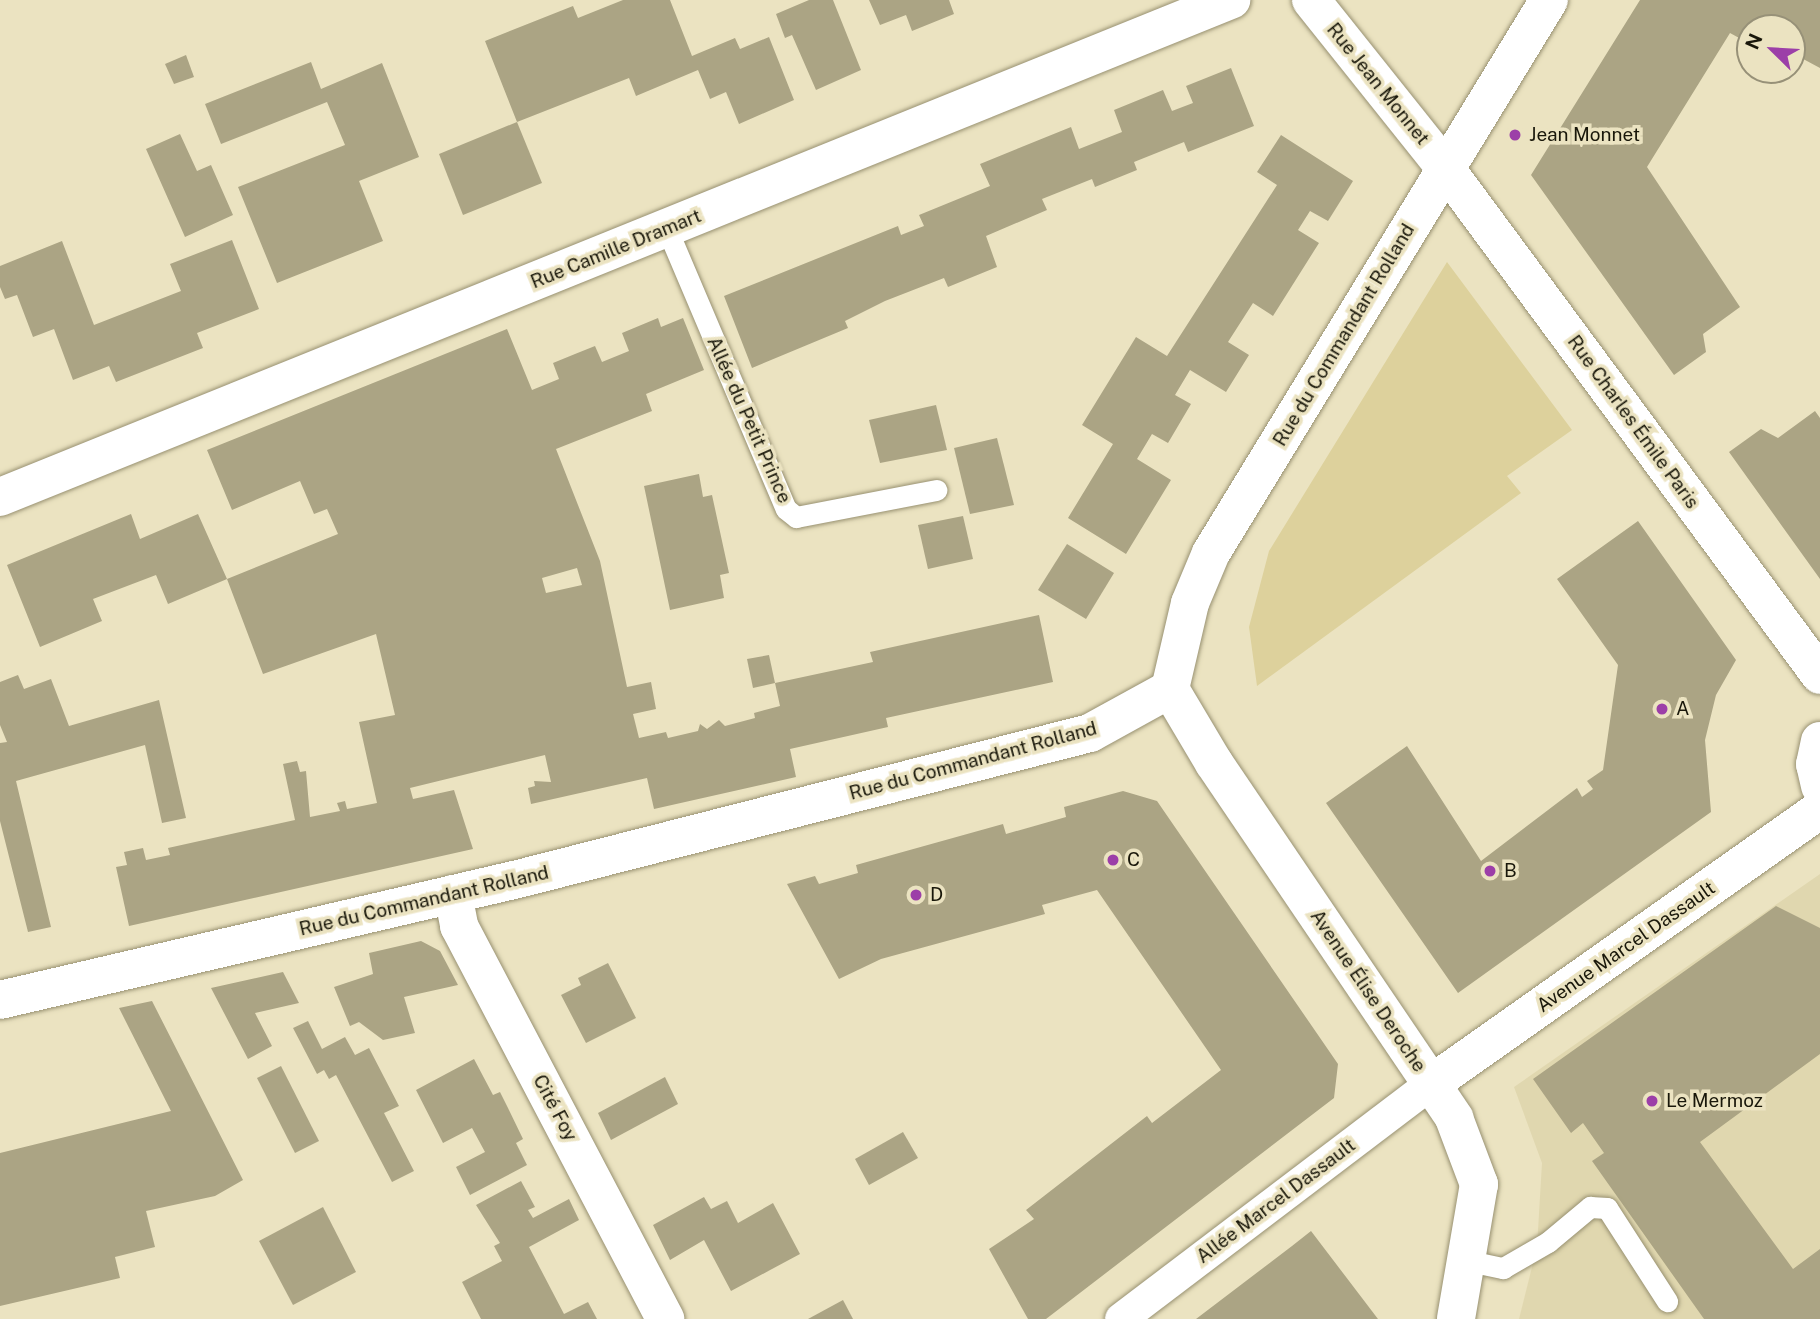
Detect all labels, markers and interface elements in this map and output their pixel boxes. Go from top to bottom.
north arrow [1736,14,1806,84]
street label: Rue Jean Monnet [1322,18,1434,150]
text: N [1741,30,1767,53]
place label: Jean Monnet [1529,124,1640,146]
marker: Jean Monnet [1507,127,1523,143]
street label: Rue Camille Dramart [527,204,705,294]
street label: Rue du Commandant Rolland [1268,219,1420,451]
street label: Rue Charles Émile Paris [1562,331,1704,513]
street label: Allée du Petit Prince [702,333,796,507]
place label: A [1676,698,1689,720]
marker: A [1654,701,1670,717]
street label: Rue du Commandant Rolland [847,717,1099,805]
place label: C [1127,849,1140,871]
marker: C [1105,852,1121,868]
place label: B [1504,860,1517,882]
street label: Rue du Commandant Rolland [297,861,551,941]
marker: B [1482,863,1498,879]
street label: Avenue Marcel Dassault [1532,877,1720,1017]
place label: D [930,884,943,906]
marker: D [908,887,924,903]
street label: Avenue Élise Deroche [1305,906,1431,1076]
street label: Cité Foy [528,1071,582,1145]
place label: Le Mermoz [1666,1090,1763,1112]
marker: Le Mermoz [1644,1093,1660,1109]
street label: Allée Marcel Dassault [1192,1134,1360,1268]

